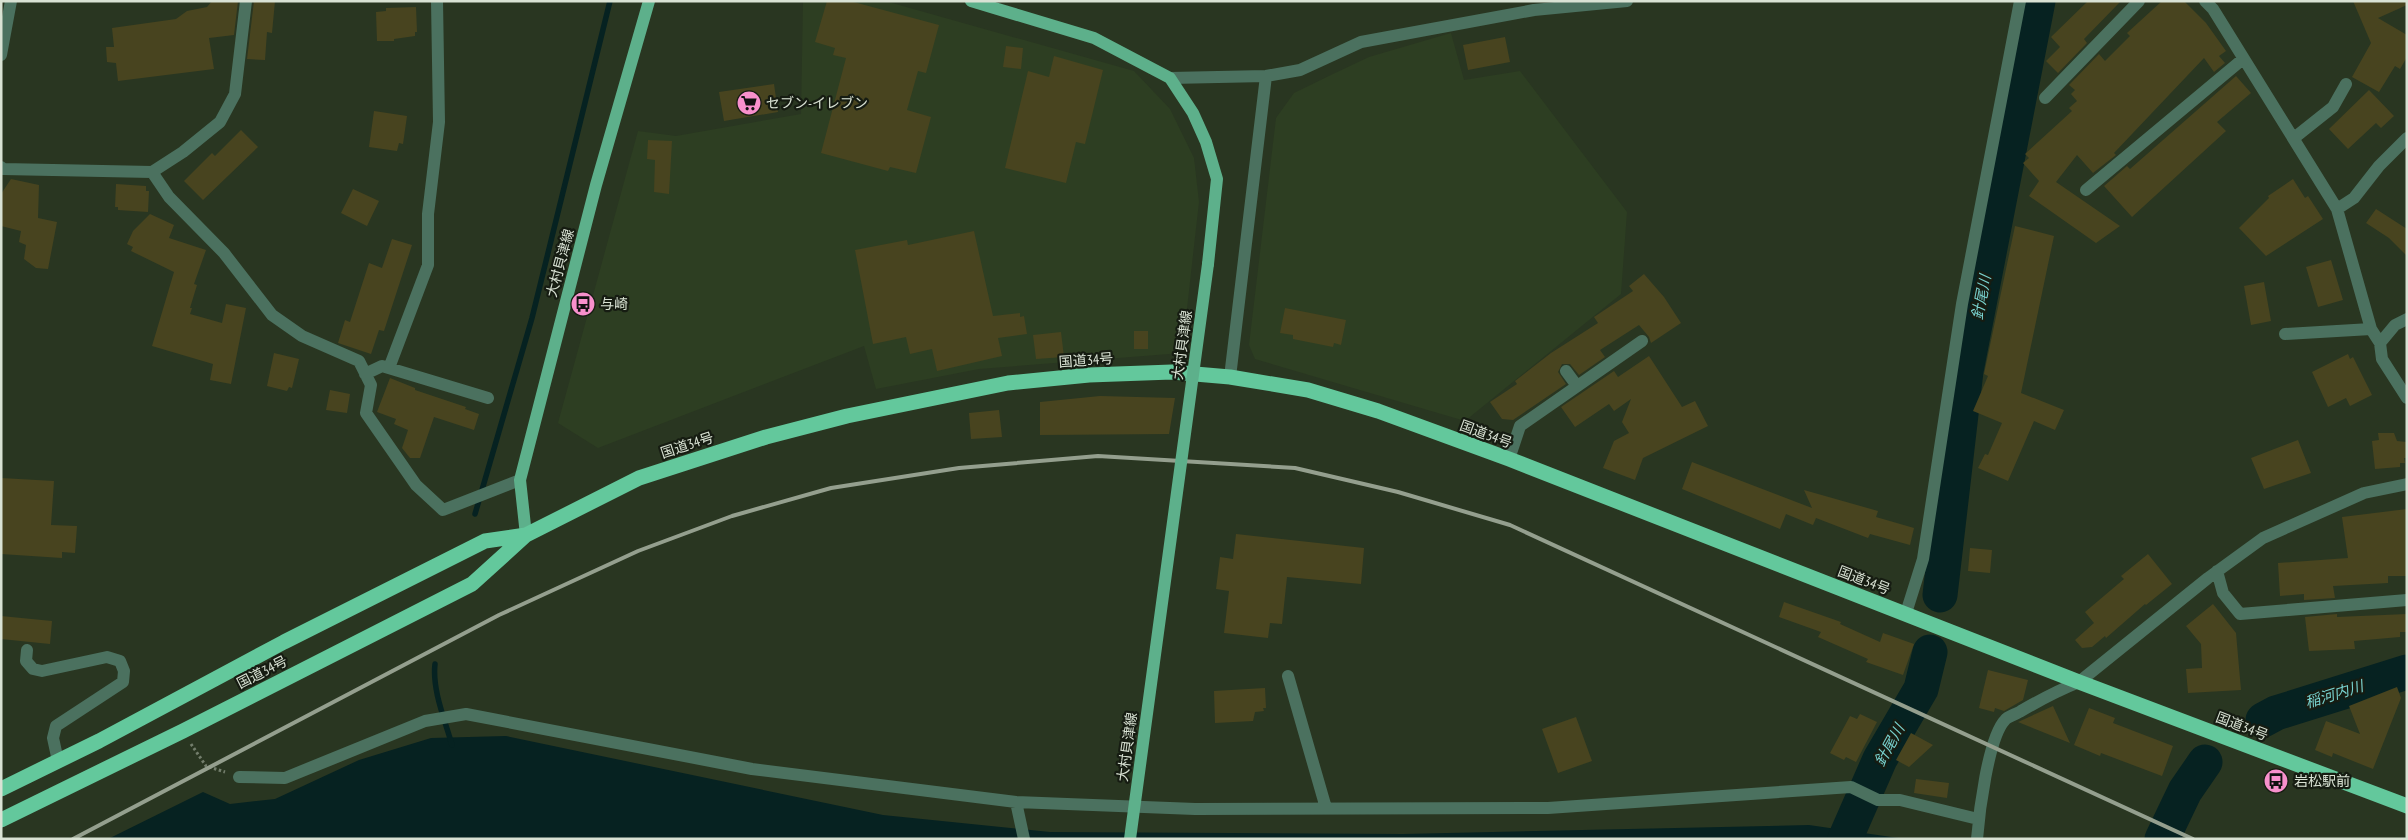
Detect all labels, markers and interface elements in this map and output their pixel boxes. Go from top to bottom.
supermarket icon: セブン-イレブン [736,90,762,116]
place label: セブン-イレブン [766,94,868,112]
street label: 大村貝津線 [542,227,578,299]
water label: 針尾川 [1967,271,1995,321]
bus stop icon: 与崎 [570,291,596,317]
place label: 与崎 [600,295,628,313]
street label: 大村貝津線 [1168,309,1196,381]
street label: 国道34号 [1058,349,1114,371]
street label: 国道34号 [1457,416,1515,452]
street label: 国道34号 [658,428,716,462]
street label: 国道34号 [1835,562,1893,598]
street label: 国道34号 [234,652,290,692]
water label: 稲河内川 [2303,676,2367,712]
street label: 国道34号 [2213,708,2271,744]
street label: 大村貝津線 [1113,711,1141,783]
water label: 針尾川 [1870,719,1909,769]
bus stop icon: 岩松駅前 [2263,768,2289,794]
place label: 岩松駅前 [2294,772,2350,790]

